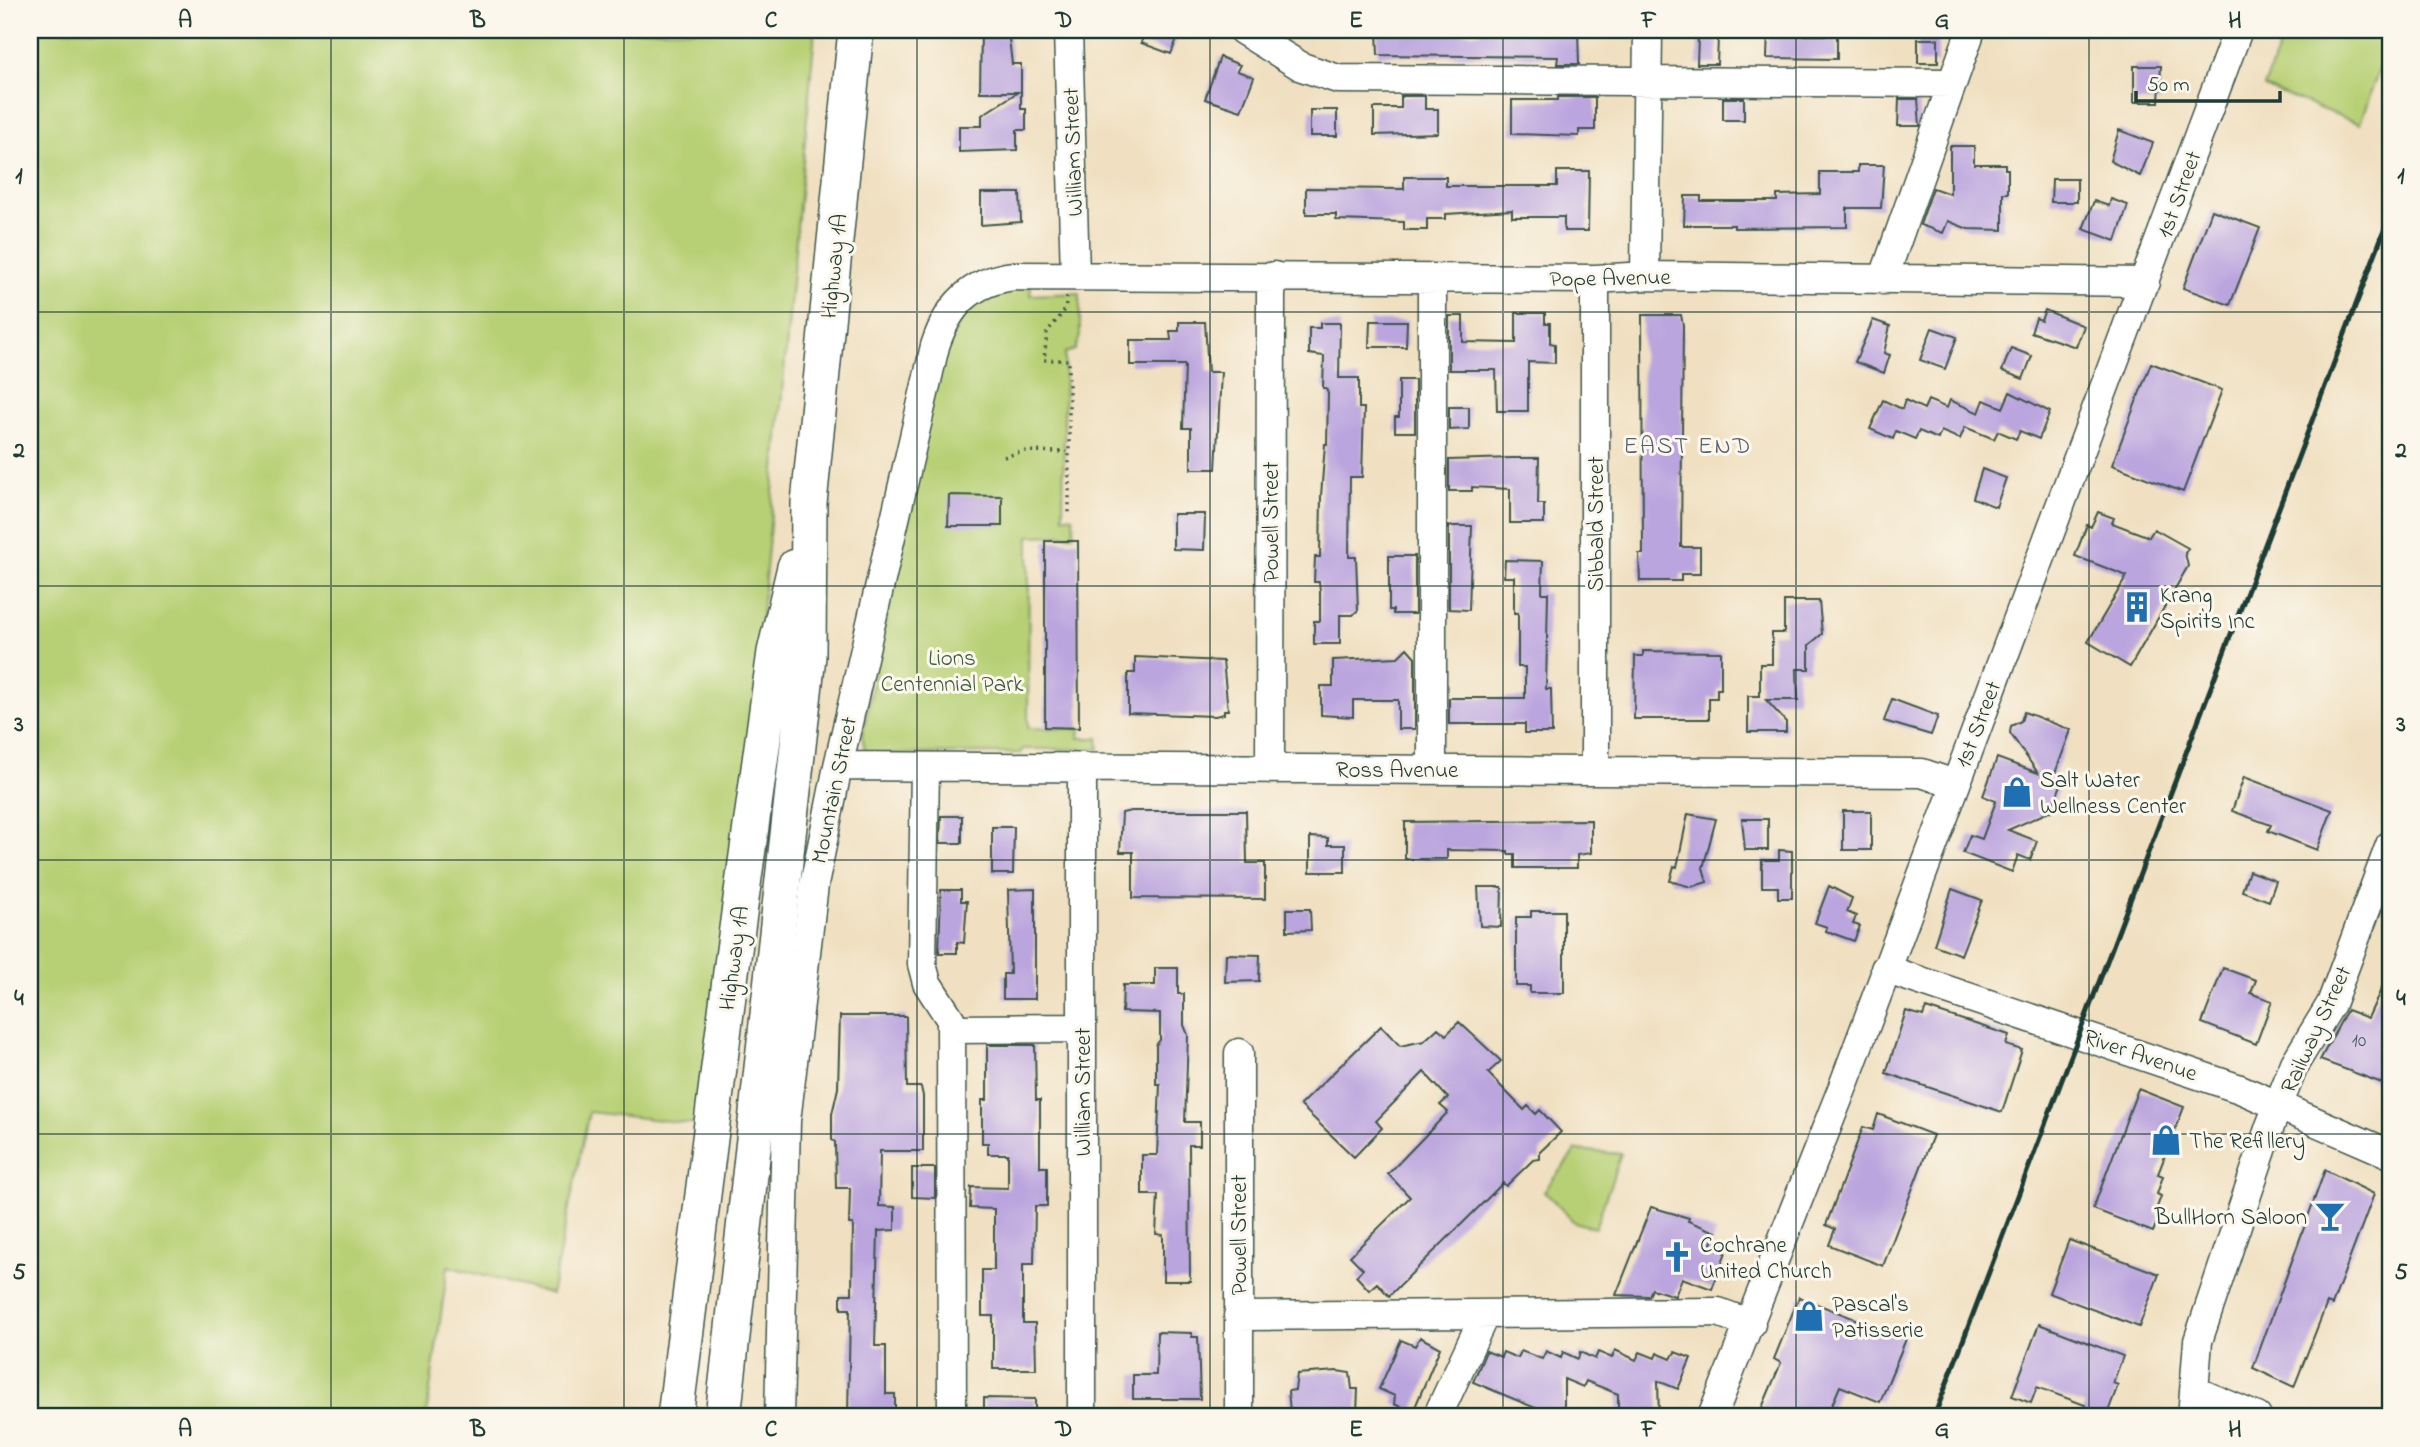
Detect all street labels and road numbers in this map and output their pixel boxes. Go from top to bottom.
street label: William Street [1056,87,1093,217]
street label: 1st Street [2149,146,2211,243]
street label: Highway 1A [814,212,859,321]
street label: Pope Avenue [1549,262,1672,297]
street label: Sibbald Street [1581,456,1614,592]
street label: Powell Street [1256,461,1289,582]
street label: 1st Street [1948,677,2011,773]
street label: Mountain Street [804,714,867,867]
street label: Ross Avenue [1336,755,1459,788]
street label: Highway 1A [712,904,761,1013]
street label: Railway Street [2273,961,2363,1100]
street label: River Avenue [2079,1021,2202,1091]
street label: William Street [1068,1027,1101,1156]
street label: Powell Street [1224,1174,1257,1295]

